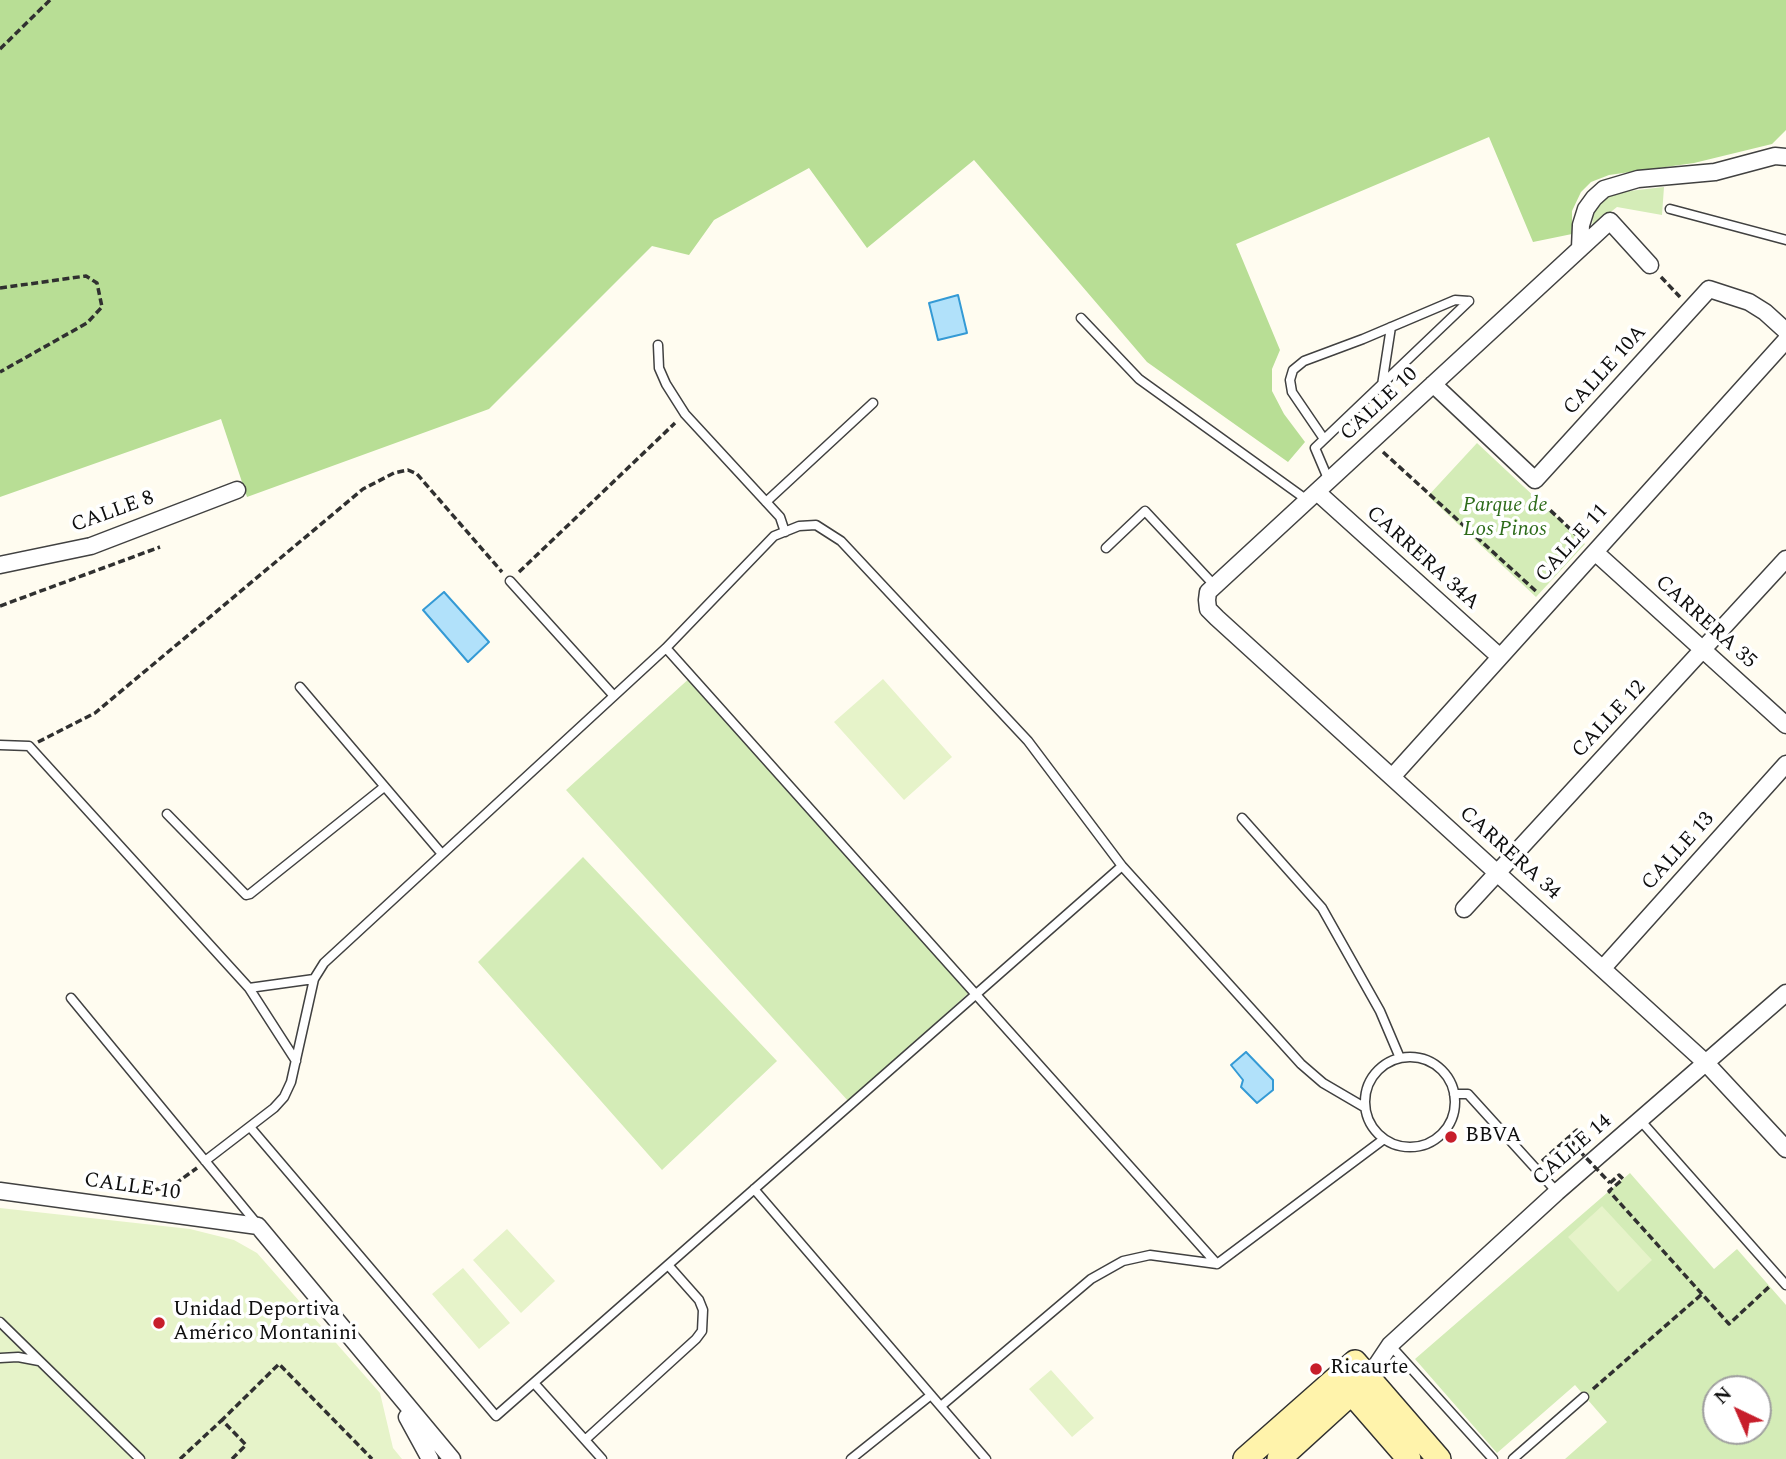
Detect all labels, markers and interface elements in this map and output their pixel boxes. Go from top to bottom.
street label: CALLE 10A [1559,321,1653,421]
street label: CALLE 10 [1336,363,1424,447]
street label: CALLE 8 [68,486,158,540]
park label: Parque de Los Pinos [1463,494,1547,544]
street label: CALLE 11 [1531,500,1615,588]
street label: CARRERA 34A [1360,502,1484,616]
street label: CARRERA 35 [1649,571,1761,675]
street label: CALLE 12 [1568,676,1652,764]
street label: CARRERA 34 [1453,802,1565,906]
street label: CALLE 13 [1637,808,1721,896]
street label: CALLE 14 [1528,1110,1618,1192]
place label: BBVA [1465,1124,1522,1150]
marker: BBVA [1443,1129,1459,1145]
street label: CALLE 10 [82,1169,182,1207]
place label: Unidad Deportiva Américo Montanini [173,1298,357,1348]
marker: Unidad Deportiva Américo Montanini [151,1315,167,1331]
place label: Ricaurte [1330,1356,1408,1382]
marker: Ricaurte [1308,1361,1324,1377]
north arrow [1702,1375,1772,1445]
text: N [1708,1380,1739,1412]

